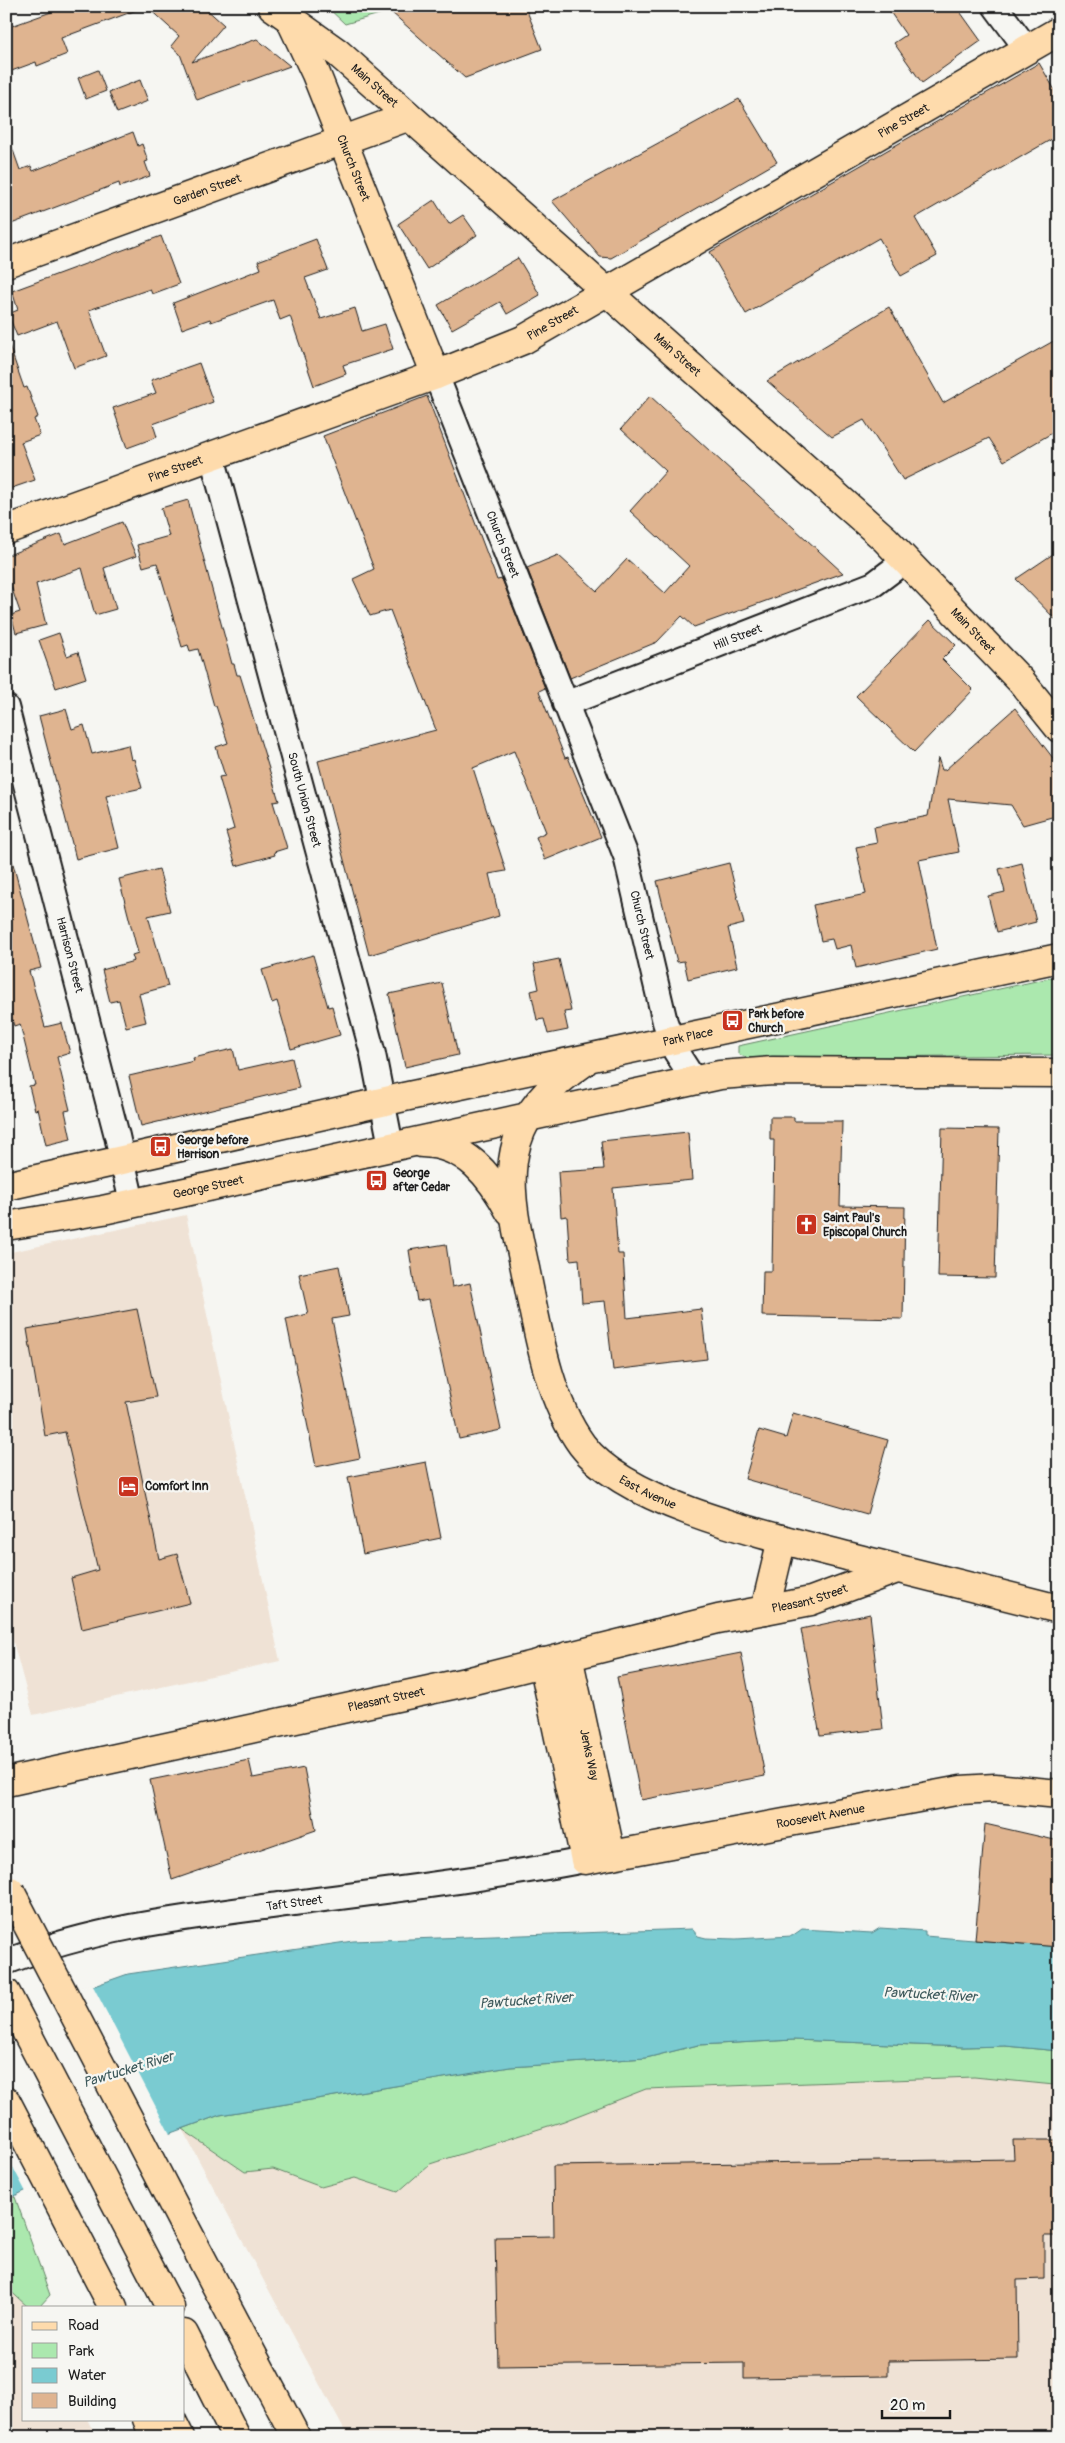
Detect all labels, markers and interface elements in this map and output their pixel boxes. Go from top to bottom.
street label: Main Street [348,61,401,111]
street label: Pine Street [875,100,932,142]
street label: Church Street [333,133,373,204]
street label: Garden Street [171,171,243,209]
street label: Pine Street [525,303,581,344]
street label: Main Street [650,330,704,380]
street label: Pine Street [146,453,205,486]
street label: Church Street [483,509,522,580]
street label: Main Street [947,605,998,658]
street label: Hill Street [711,621,764,654]
street label: South Union Street [284,751,324,849]
street label: Church Street [626,889,657,961]
street label: Harrison Street [53,916,87,995]
place label: Park before Church [748,1007,805,1036]
bus stop icon: Park before Church [720,1009,744,1033]
street label: Park Place [662,1025,714,1050]
place label: George before Harrison [177,1133,250,1162]
bus stop icon: George before Harrison [149,1135,173,1159]
place label: George after Cedar [393,1166,451,1195]
bus stop icon: George after Cedar [365,1168,389,1192]
street label: George Street [172,1172,245,1202]
place label: Saint Paul's Episcopal Church [823,1211,907,1240]
church icon: Saint Paul's Episcopal Church [795,1213,819,1237]
street label: East Avenue [616,1472,678,1513]
hotel icon: Comfort Inn [117,1474,141,1498]
place label: Comfort Inn [145,1479,209,1494]
street label: Pleasant Street [770,1581,850,1617]
street label: Pleasant Street [346,1684,426,1716]
street label: Jenks Way [576,1728,602,1782]
street label: Roosevelt Avenue [775,1801,866,1832]
street label: Taft Street [265,1892,323,1915]
water label: Pawtucket River [883,1984,979,2006]
water label: Pawtucket River [479,1989,575,2012]
water label: Pawtucket River [81,2047,177,2091]
legend [22,2306,185,2420]
text: Road [68,2316,99,2335]
text: Park [68,2342,95,2361]
text: Water [68,2366,107,2385]
scale bar [882,2388,950,2420]
text: Building [68,2392,116,2411]
text: 20 m [890,2396,925,2415]

